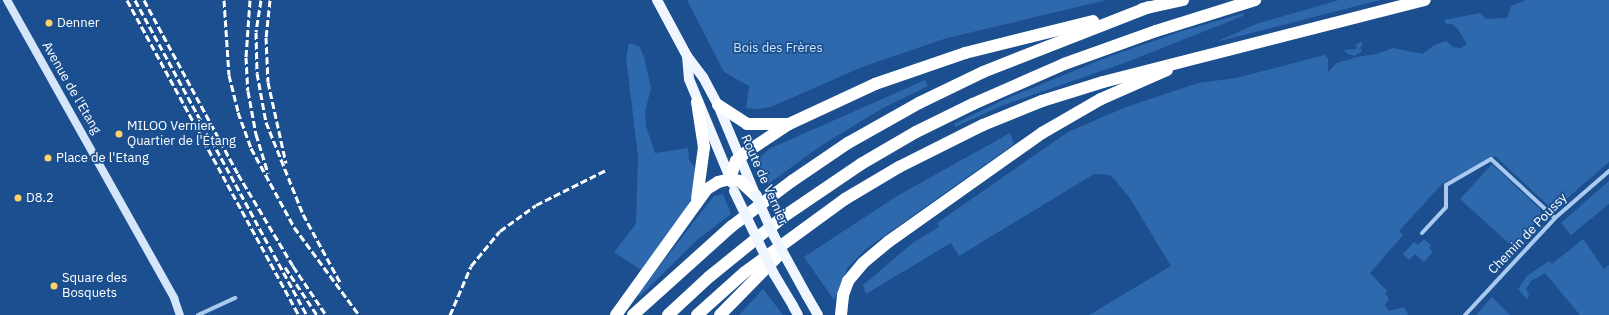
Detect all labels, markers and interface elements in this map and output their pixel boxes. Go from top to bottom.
place label: Denner [57,15,100,31]
marker: Denner [44,18,54,28]
street label: Avenue de l'Etang [38,39,104,137]
park label: Bois des Frères [733,40,823,56]
place label: MILOO Vernier Quartier de l'Étang [127,119,236,150]
marker: MILOO Vernier Quartier de l'Étang [114,129,124,139]
street label: Route de Vernier [737,132,791,228]
place label: Place de l'Etang [56,150,149,166]
marker: Place de l'Etang [43,153,53,163]
place label: D8.2 [26,190,54,206]
street label: Chemin de Poussy [1485,190,1571,278]
marker: D8.2 [13,193,23,203]
place label: Square des Bosquets [62,271,127,302]
marker: Square des Bosquets [49,281,59,291]

